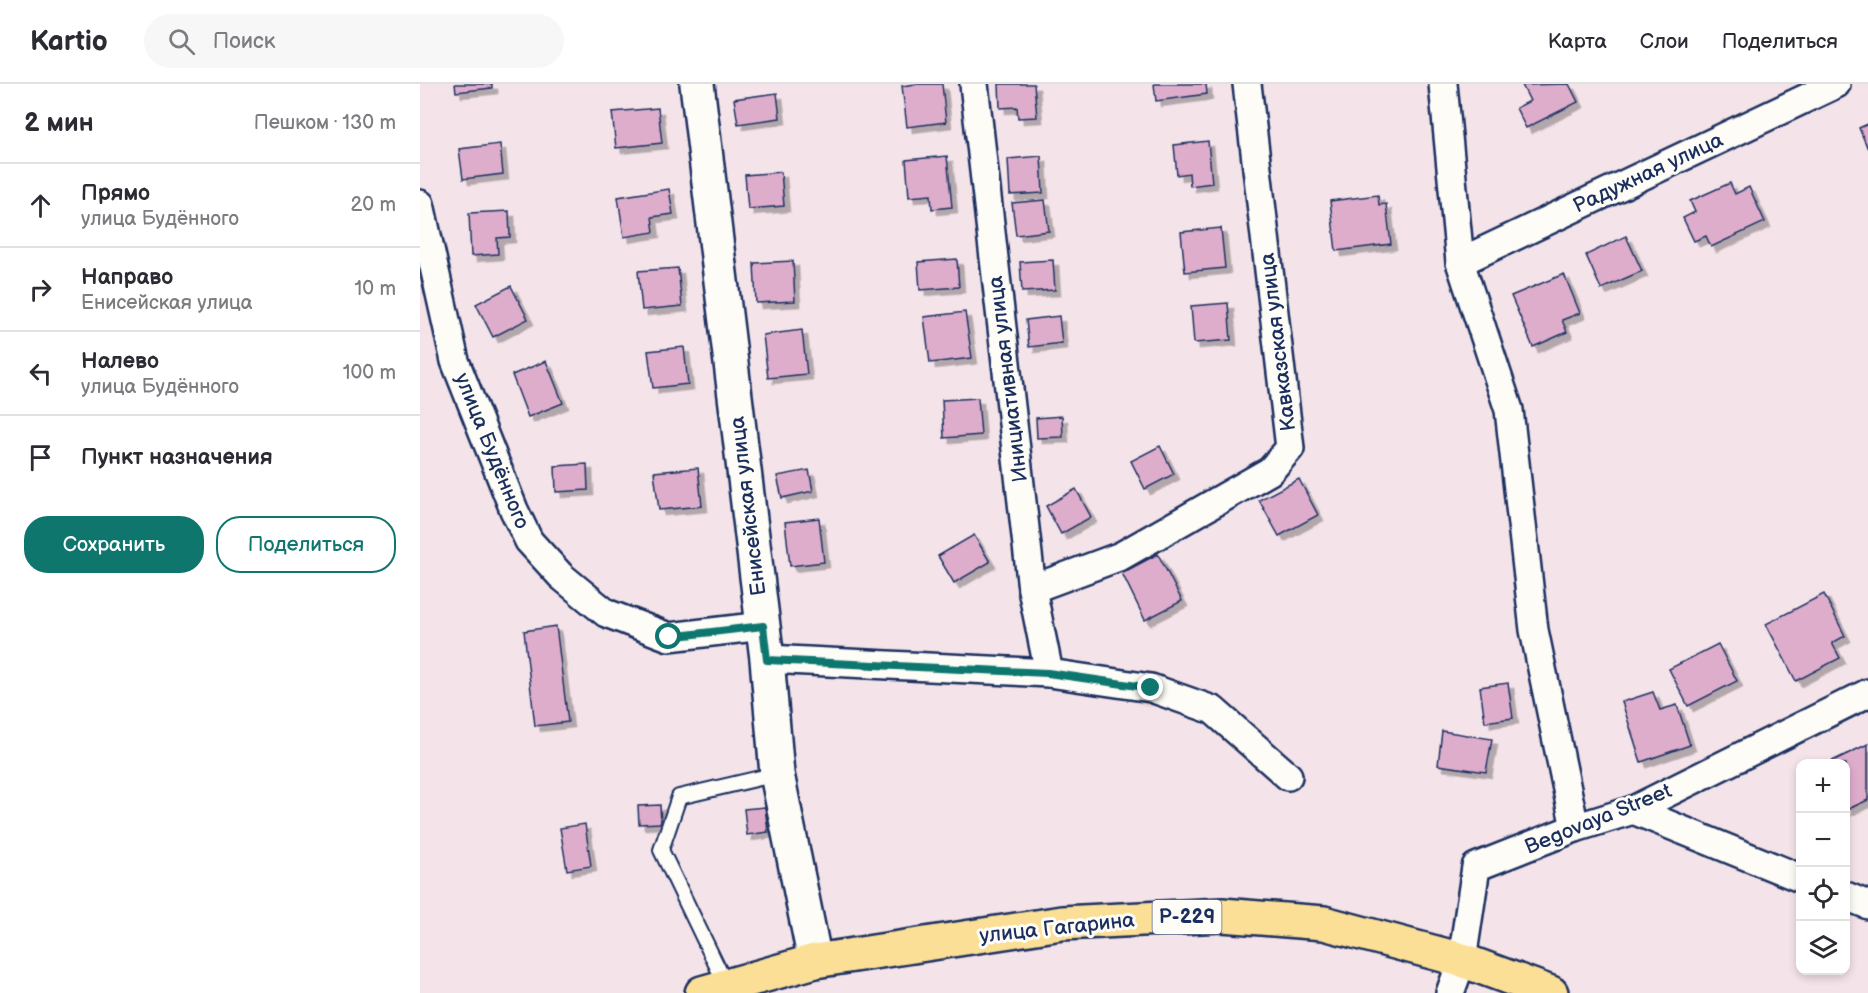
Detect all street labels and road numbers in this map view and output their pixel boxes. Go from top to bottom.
street label: Радужная улица [1569,127,1727,219]
street label: Кавказская улица [1255,251,1301,432]
street label: Инициативная улица [983,274,1033,484]
street label: улица Будённого [449,369,535,533]
street label: Енисейская улица [725,414,771,597]
street label: Begovaya Street [1521,778,1676,860]
road number: Р-229 [1152,900,1221,934]
street label: улица Гагарина [978,907,1136,949]

